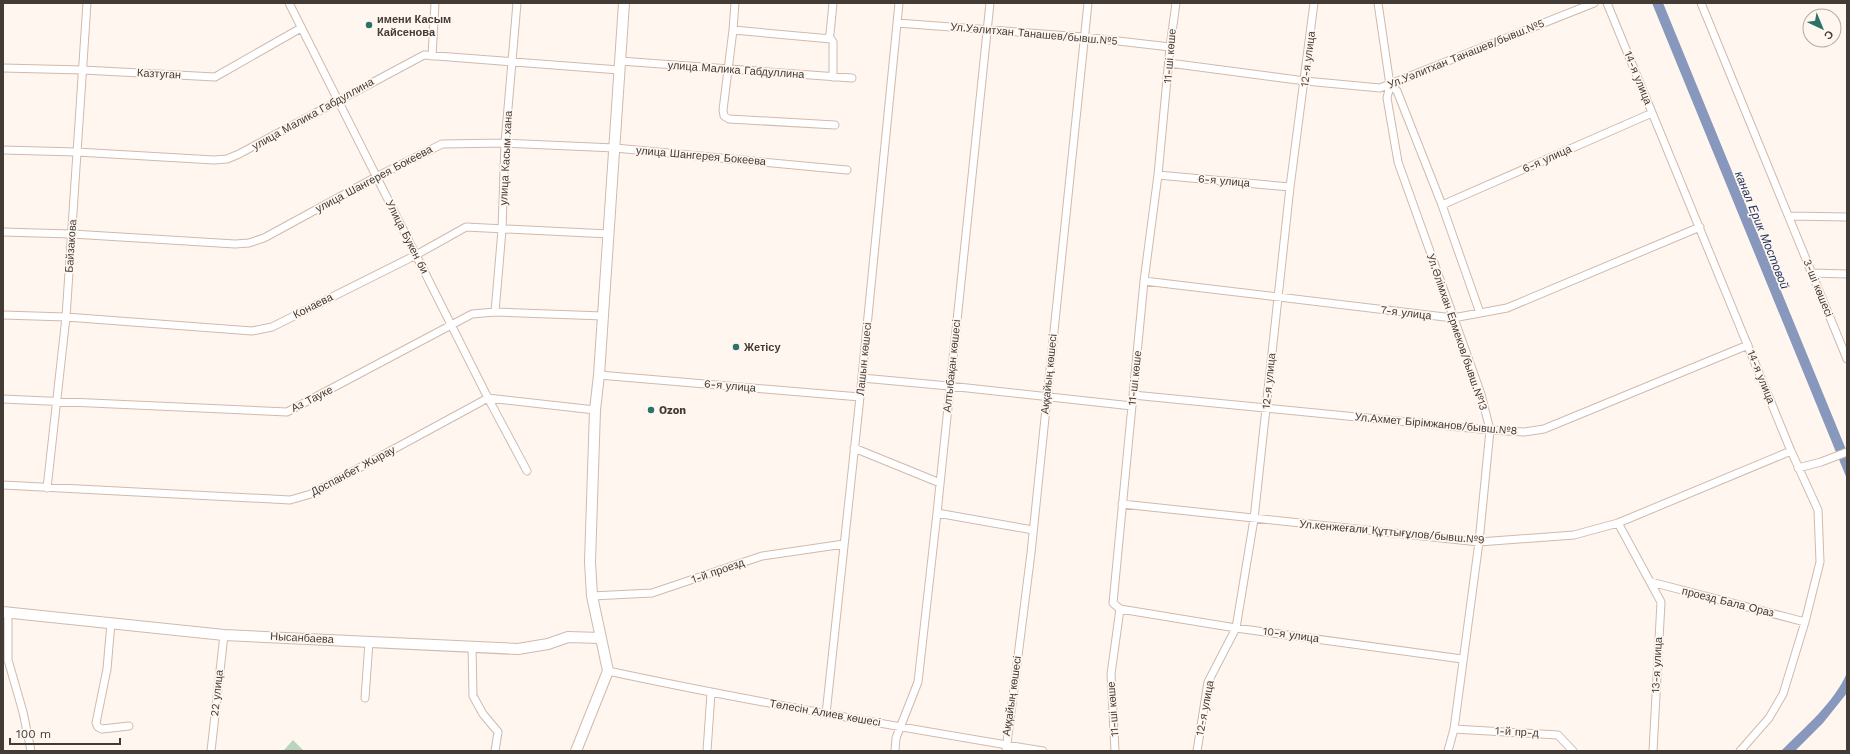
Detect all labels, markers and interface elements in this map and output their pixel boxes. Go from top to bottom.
north arrow [1802,8,1842,48]
place label: имени Касым Кайсенова [377,13,451,39]
street label: Ул.Уәлитхан Танашев/бывш.№5 [1386,17,1546,91]
marker: имени Касым Кайсенова [364,20,374,30]
street label: Ул.Уәлитхан Танашев/бывш.№5 [950,20,1118,48]
text: С [1821,27,1836,42]
street label: 11-ші көше [1161,28,1179,84]
street label: 12-я улица [1298,30,1318,88]
street label: 14-я улица [1621,49,1655,107]
street label: улица Малика Габдуллина [667,59,806,81]
street label: Казтуган [137,66,181,82]
street label: улица Малика Габдуллина [250,75,377,153]
street label: улица Касым хана [497,109,515,206]
street label: улица Шангерея Бокеева [313,142,435,215]
street label: 6-я улица [1520,142,1574,176]
street label: улица Шангерея Бокеева [635,144,767,168]
water label: канал Ерик Мостовой [1732,169,1792,291]
street label: 6-я улица [1197,172,1251,190]
street label: Улица Букен би [383,198,431,276]
street label: Байзакова [63,218,79,273]
street label: Ул.Әлімхан Ермеков/бывш.№13 [1424,252,1490,412]
street label: 3-ші көшесі [1801,257,1835,319]
street label: Конаева [291,290,336,321]
street label: 7-я улица [1380,303,1433,323]
street label: Алтыбақан көшесі [941,319,963,413]
street label: Лашын көшесі [854,322,874,396]
street label: Аққайың көшесі [1038,333,1060,415]
place label: Жетісу [743,341,781,354]
marker: Жетісу [731,342,741,352]
street label: 14-я улица [1744,348,1778,406]
street label: 11-ші көше [1126,350,1144,406]
street label: 12-я улица [1260,352,1278,410]
street label: 6-я улица [703,377,757,395]
street label: Аз Тауке [289,383,335,415]
place label: Ozon [659,404,686,417]
marker: Ozon [646,405,656,415]
street label: Ул.Ахмет Бірімжанов/бывш.№8 [1354,410,1518,438]
street label: Доспанбет Жырау [309,443,398,499]
street label: Ул.кенжеғали Құттығұлов/бывш.№9 [1299,517,1485,547]
street label: 1-й проезд [690,556,747,586]
street label: проезд Бала Ораз [1681,584,1775,620]
street label: 10-я улица [1262,625,1321,646]
street label: Нысанбаева [270,630,335,646]
street label: 13-я улица [1649,636,1665,693]
street label: Аққайың көшесі [1000,655,1024,737]
street label: 22 улица [208,668,226,717]
street label: 12-я улица [1193,678,1217,737]
street label: 11-ші көше [1105,681,1121,737]
street label: Төлесін Алиев көшесі [768,697,882,729]
scale bar [10,720,120,746]
street label: 1-й пр-д [1495,724,1540,740]
text: 100 m [16,727,51,741]

